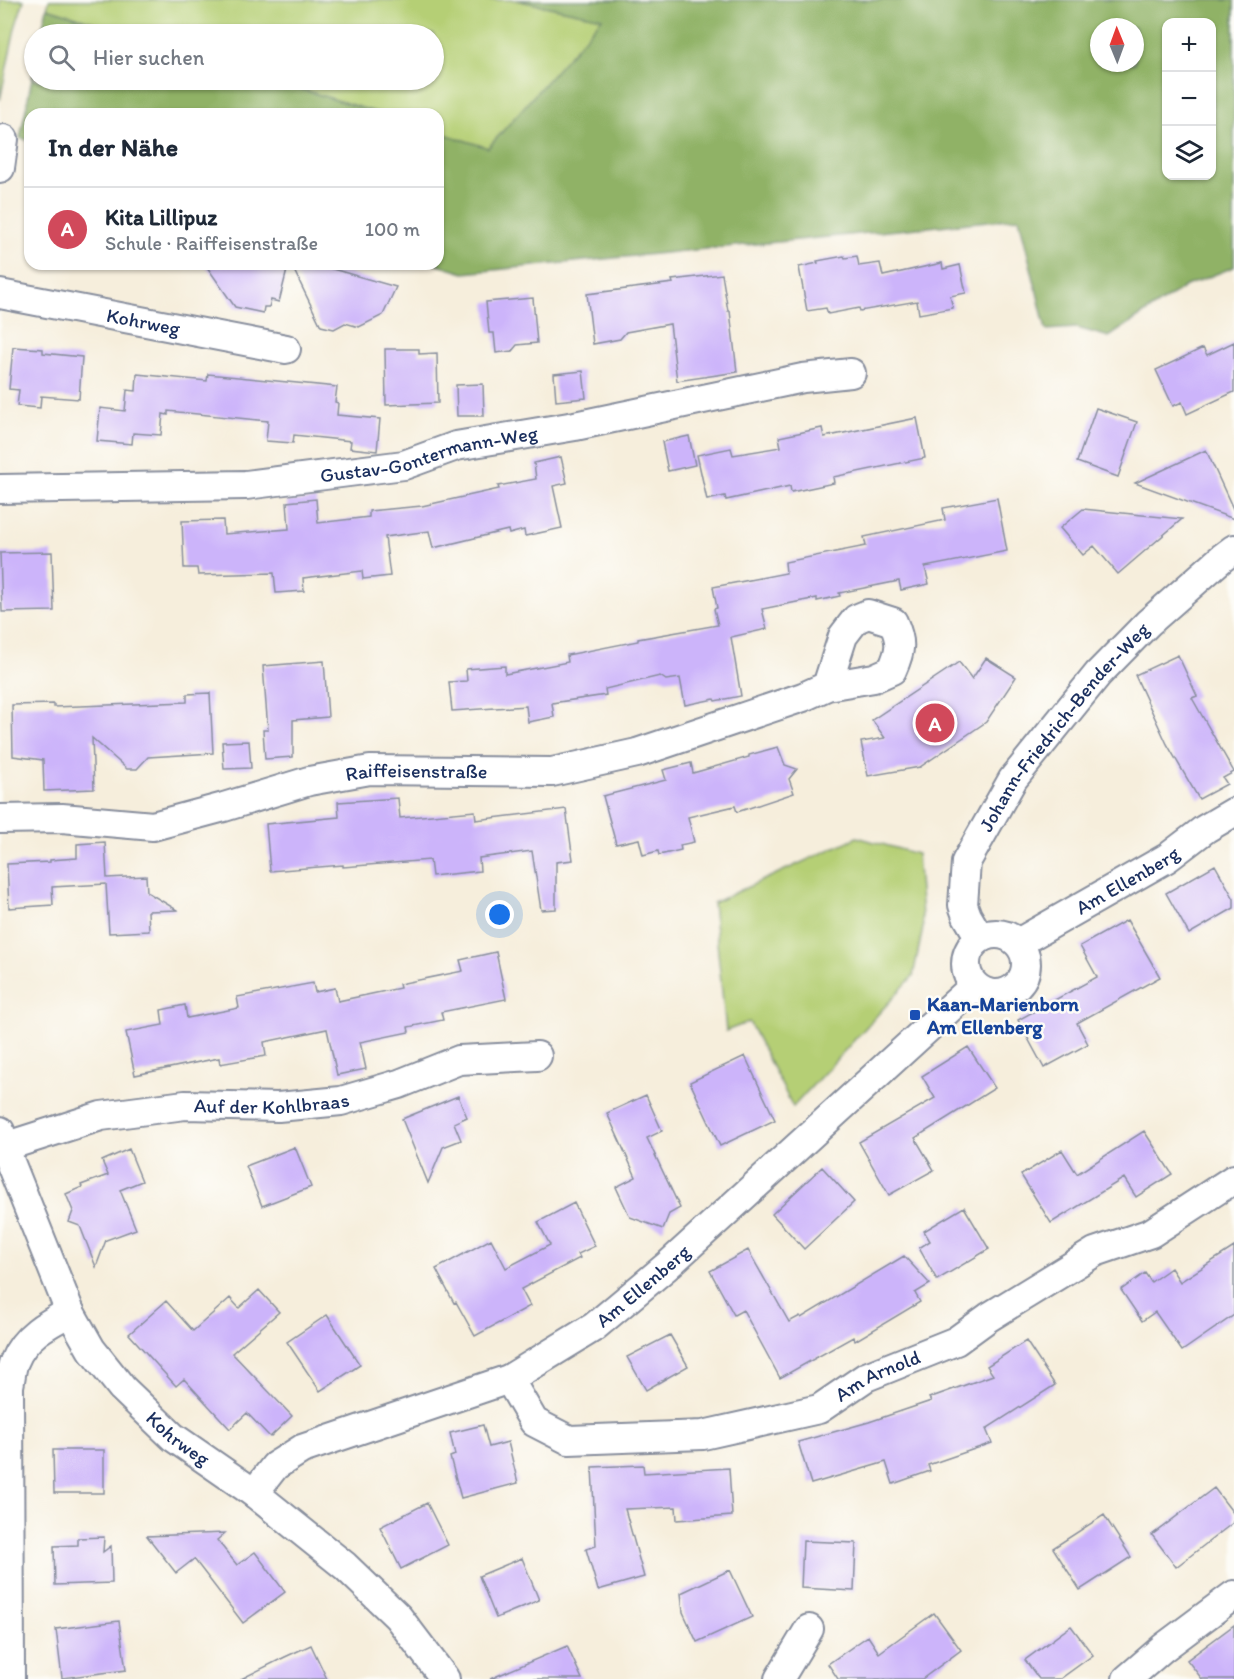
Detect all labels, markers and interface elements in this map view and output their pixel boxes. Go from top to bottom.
north arrow [1090,18,1144,72]
map controls [1162,18,1216,180]
button: + [1162,18,1216,72]
search box [24,24,444,90]
icon: search [45,41,78,74]
text: Hier suchen [93,44,204,71]
button: − [1162,72,1216,126]
button: layers [1162,126,1216,180]
text: In der Nähe [48,131,178,163]
text: Kita Lillipuz [105,204,217,231]
text: A [61,217,74,241]
text: 100 m [365,217,420,241]
text: Schule · Raiffeisenstraße [105,231,318,255]
street label: Kohrweg [104,303,183,341]
street label: Gustav-Gontermann-Weg [319,420,540,488]
street label: Johann-Friedrich-Bender-Weg [974,617,1155,836]
pin: A [916,700,954,746]
street label: Raiffeisenstraße [343,758,488,786]
street label: Am Ellenberg [1071,841,1185,920]
your location [485,900,514,929]
place label: Kaan-Marienborn Am Ellenberg [926,992,1079,1040]
marker: Kaan-Marienborn Am Ellenberg [908,1008,922,1022]
street label: Auf der Kohlbraas [194,1087,352,1119]
street label: Am Ellenberg [591,1239,695,1332]
street label: Am Arnold [830,1344,924,1407]
street label: Kohrweg [141,1406,215,1471]

